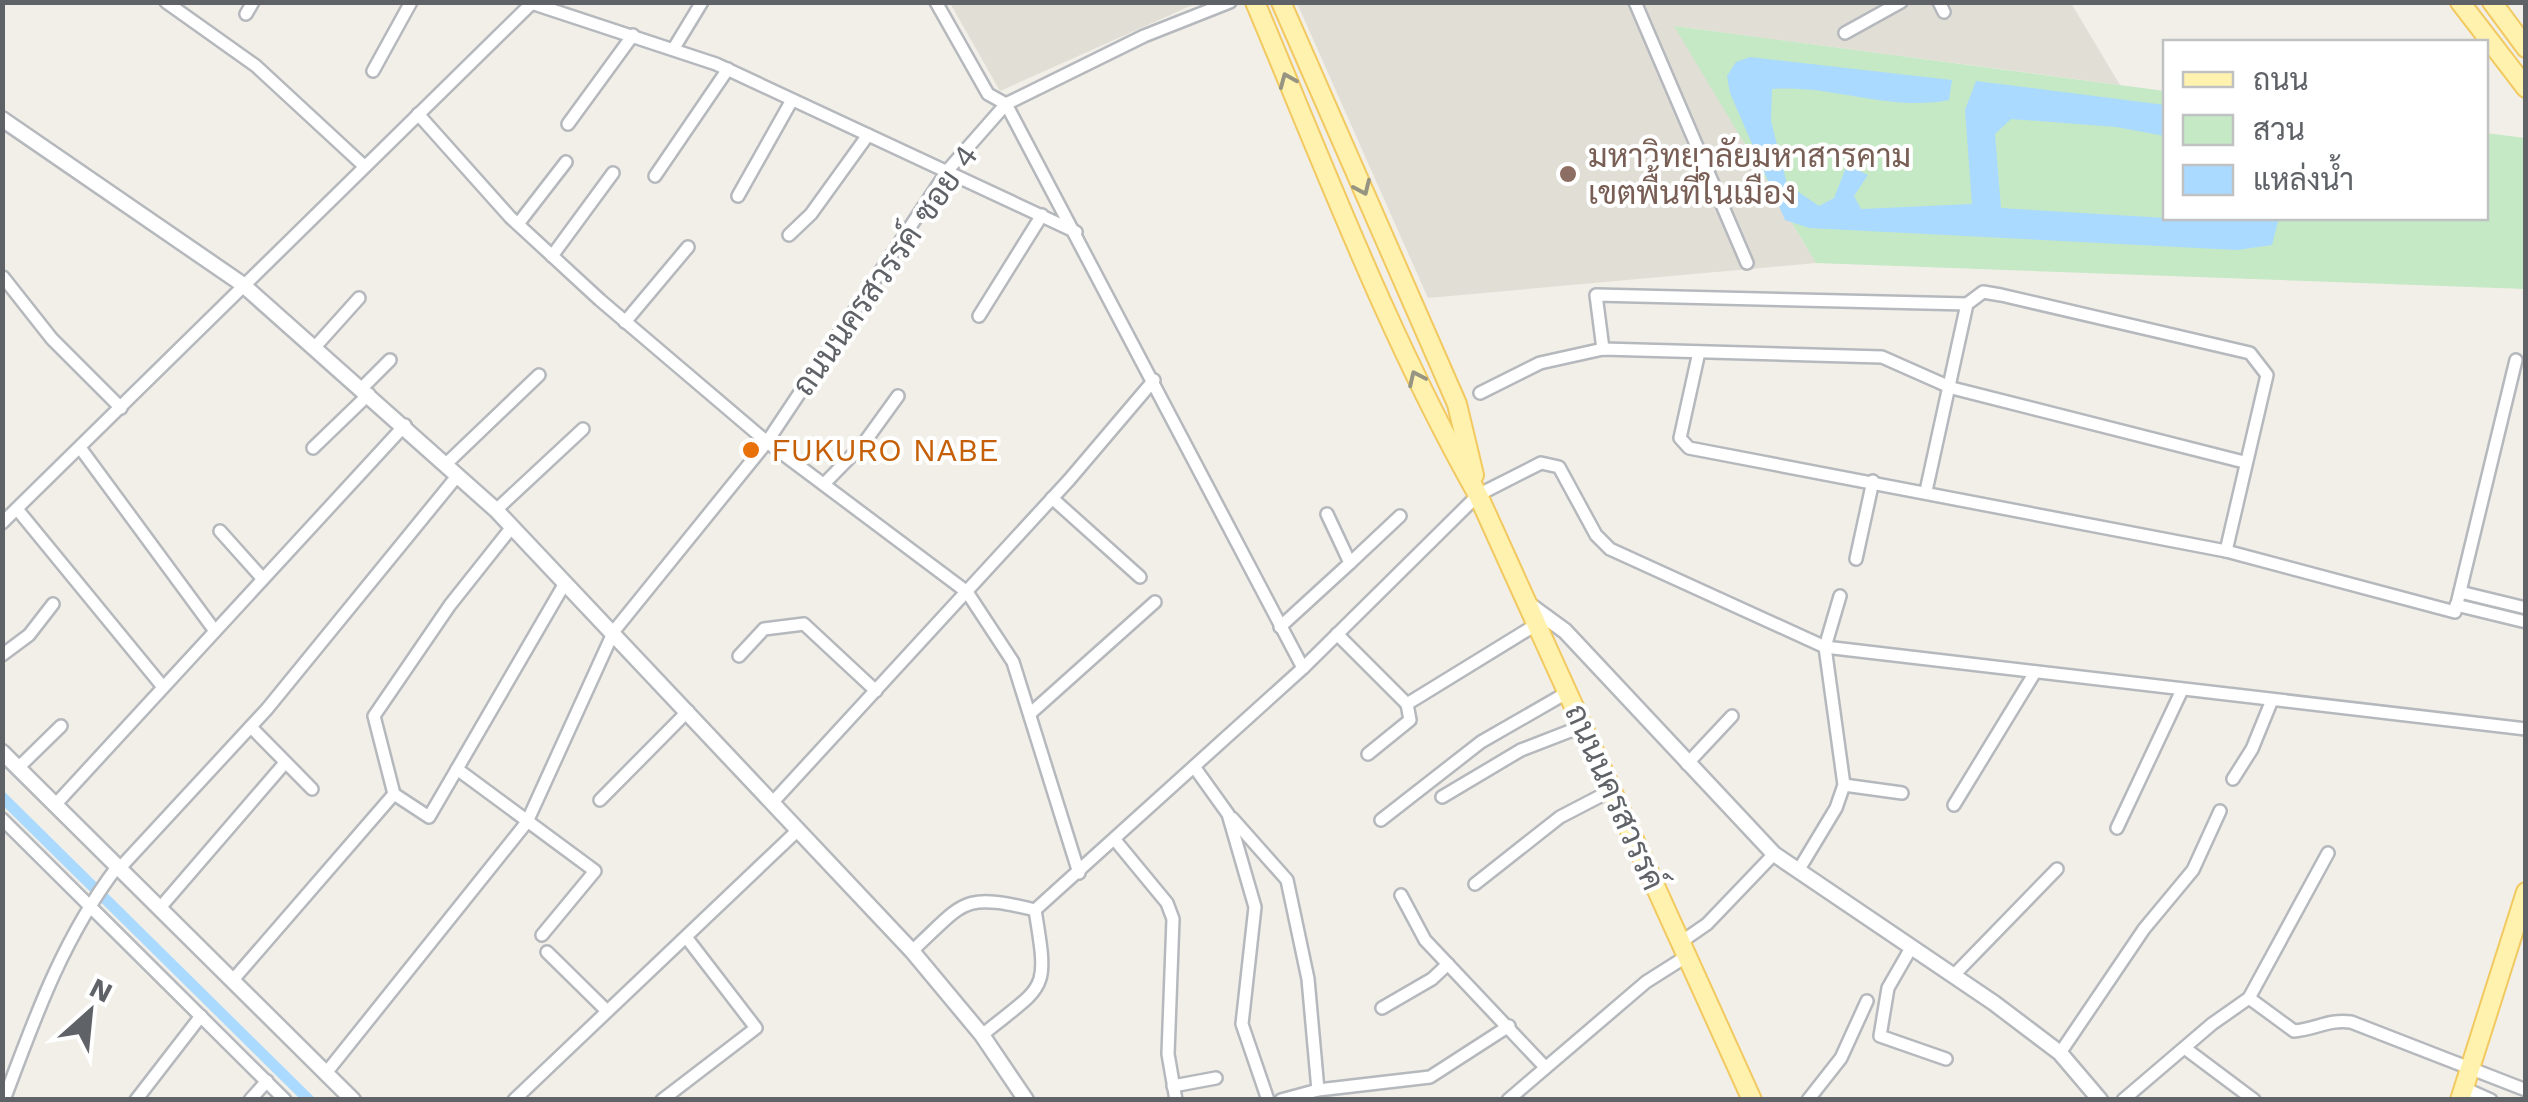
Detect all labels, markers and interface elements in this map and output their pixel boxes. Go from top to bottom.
legend [2163,40,2488,220]
text: ถนน [2253,62,2309,97]
one-way arrow [1279,72,1299,90]
text: สวน [2253,112,2305,147]
street label: ถนนนครสวรรค์ ซอย 4 [782,136,986,403]
place label: มหาวิทยาลัยมหาสารคาม เขตพื้นที่ในเมือง [1588,137,1911,212]
text: แหล่งน้ำ [2253,153,2354,197]
marker: มหาวิทยาลัยมหาสารคาม เขตพื้นที่ในเมือง [1557,163,1579,185]
one-way arrow [1350,178,1370,196]
one-way arrow [1409,370,1429,388]
place label: FUKURO NABE [771,431,999,469]
marker: FUKURO NABE [740,439,762,461]
street label: ถนนนครสวรรค์ [1557,697,1675,896]
north arrow [40,962,140,1062]
text: N [84,971,118,1010]

